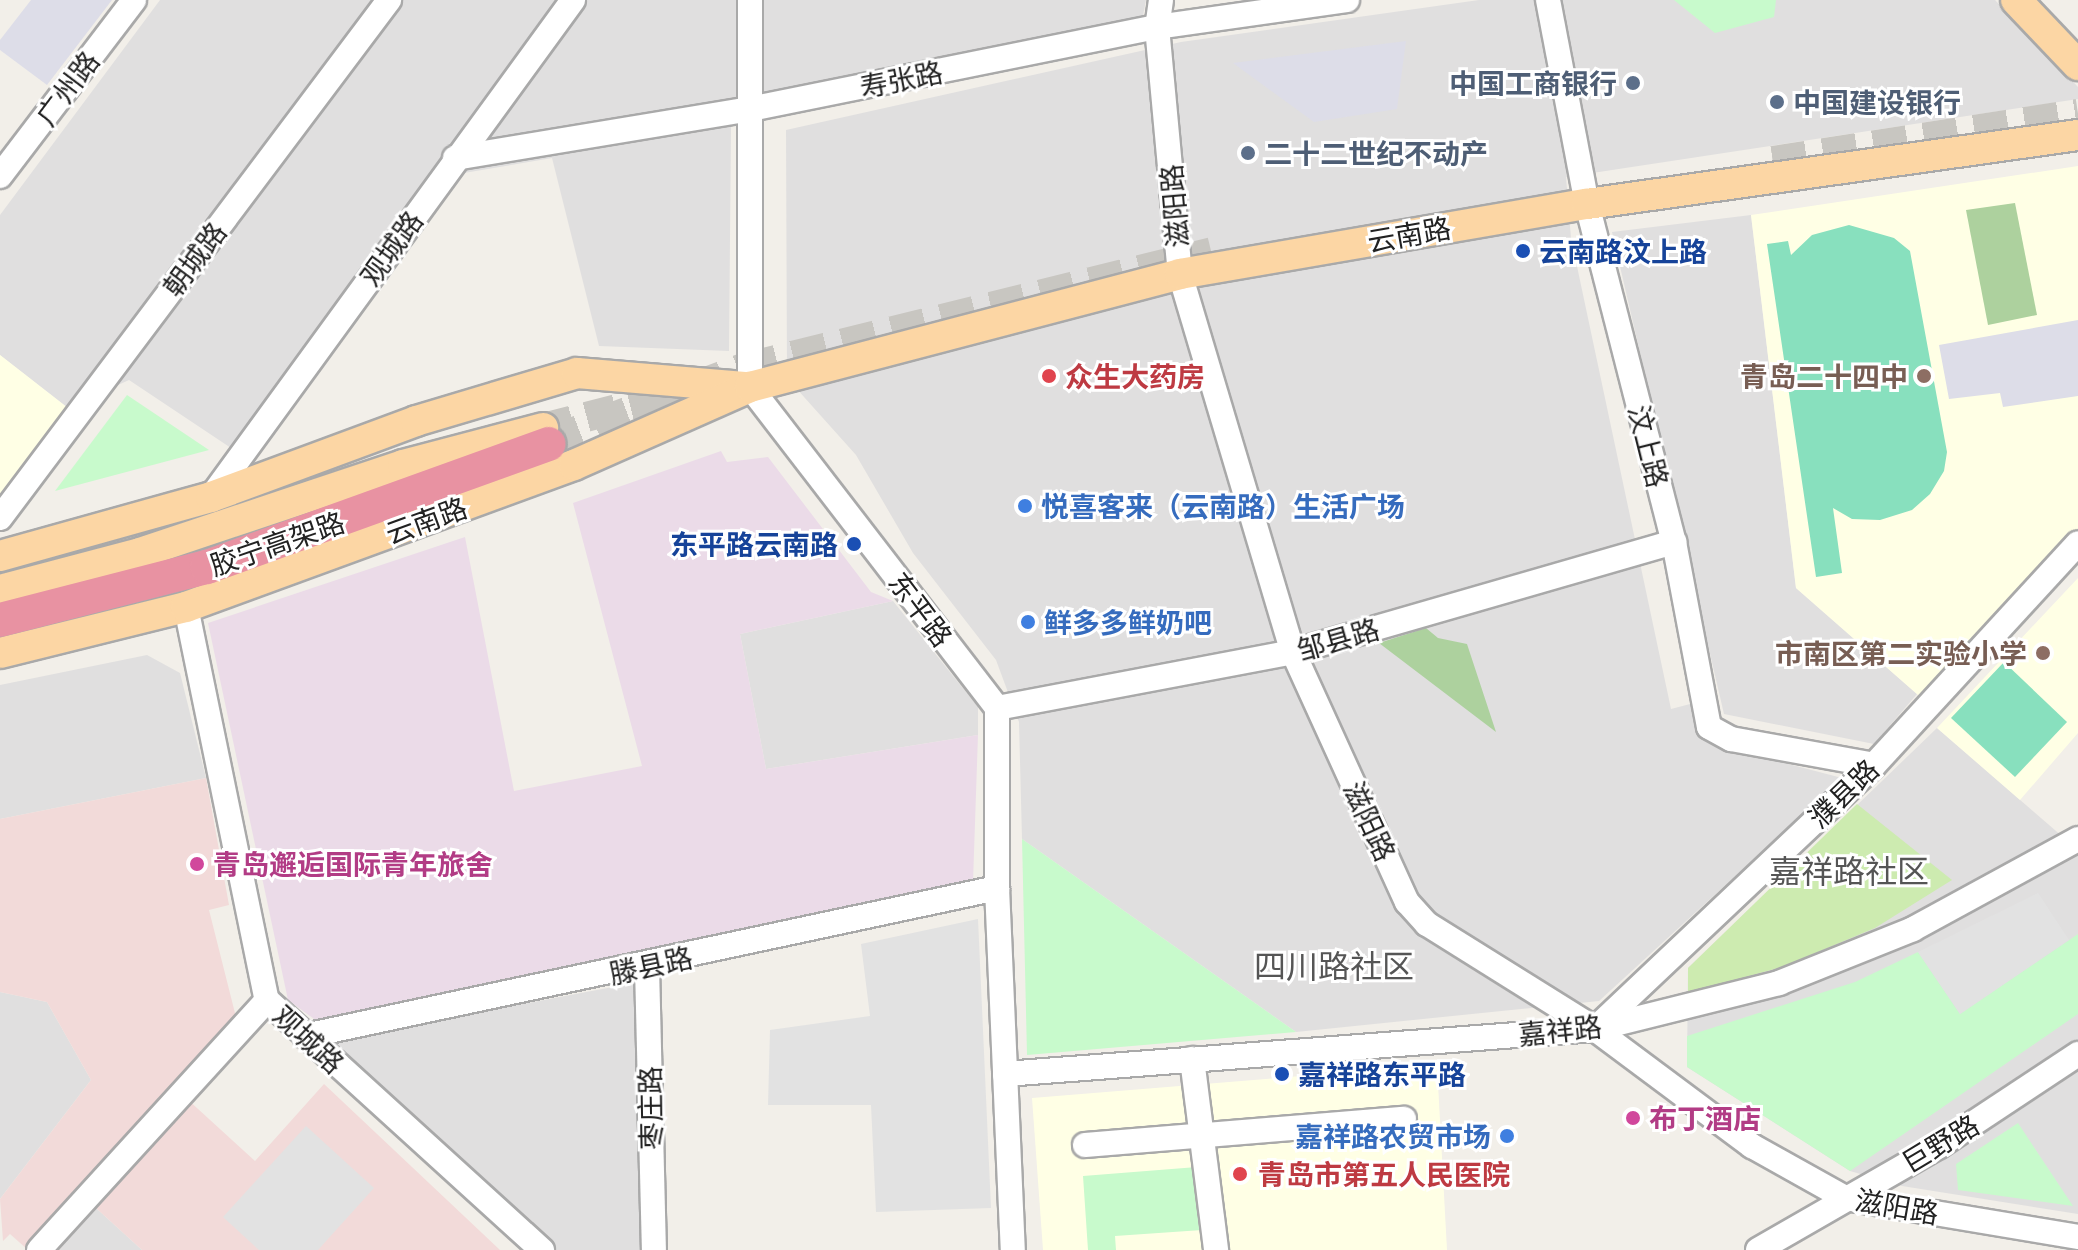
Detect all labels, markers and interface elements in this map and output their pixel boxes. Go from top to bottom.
street label: 广州路 [28,44,106,132]
street label: 寿张路 [857,54,945,104]
place label: 中国工商银行 [1449,66,1617,100]
marker: 中国工商银行 [1624,74,1642,92]
place label: 中国建设银行 [1793,85,1961,119]
marker: 中国建设银行 [1768,93,1786,111]
place label: 二十二世纪不动产 [1264,136,1488,170]
marker: 二十二世纪不动产 [1239,144,1257,162]
street label: 滋阳路 [1154,163,1194,249]
street label: 观城路 [353,204,429,292]
street label: 云南路 [1365,210,1453,258]
street label: 朝城路 [155,215,233,303]
place label: 云南路汶上路 [1539,234,1707,268]
marker: 云南路汶上路 [1514,242,1532,260]
place label: 众生大药房 [1065,359,1205,393]
place label: 青岛二十四中 [1740,359,1908,393]
marker: 众生大药房 [1040,367,1058,385]
marker: 青岛二十四中 [1915,367,1933,385]
street label: 汶上路 [1623,401,1675,491]
place label: 悦喜客来（云南路）生活广场 [1041,489,1405,523]
street label: 云南路 [381,490,471,550]
marker: 悦喜客来（云南路）生活广场 [1016,497,1034,515]
street label: 胶宁高架路 [205,504,349,582]
place label: 东平路云南路 [670,527,838,561]
marker: 东平路云南路 [845,535,863,553]
street label: 东平路 [882,565,960,653]
place label: 鲜多多鲜奶吧 [1044,605,1212,639]
street label: 邹县路 [1293,611,1383,667]
marker: 鲜多多鲜奶吧 [1019,613,1037,631]
place label: 市南区第二实验小学 [1775,636,2027,670]
marker: 市南区第二实验小学 [2034,644,2052,662]
street label: 濮县路 [1801,752,1885,834]
street label: 滋阳路 [1337,776,1403,866]
place label: 青岛邂逅国际青年旅舍 [213,847,493,881]
district label: 嘉祥路社区 [1769,852,1929,890]
marker: 青岛邂逅国际青年旅舍 [188,855,206,873]
street label: 滕县路 [606,940,696,990]
district label: 四川路社区 [1254,947,1414,985]
street label: 观城路 [267,998,351,1080]
street label: 嘉祥路 [1516,1009,1604,1051]
place label: 嘉祥路东平路 [1298,1057,1466,1091]
marker: 嘉祥路东平路 [1273,1065,1291,1083]
street label: 枣庄路 [632,1066,668,1150]
place label: 布丁酒店 [1649,1101,1761,1135]
street label: 巨野路 [1895,1107,1985,1179]
marker: 布丁酒店 [1624,1109,1642,1127]
place label: 嘉祥路农贸市场 [1295,1119,1491,1153]
marker: 嘉祥路农贸市场 [1498,1127,1516,1145]
place label: 青岛市第五人民医院 [1258,1157,1510,1191]
marker: 青岛市第五人民医院 [1229,1163,1251,1185]
street label: 滋阳路 [1853,1182,1941,1230]

